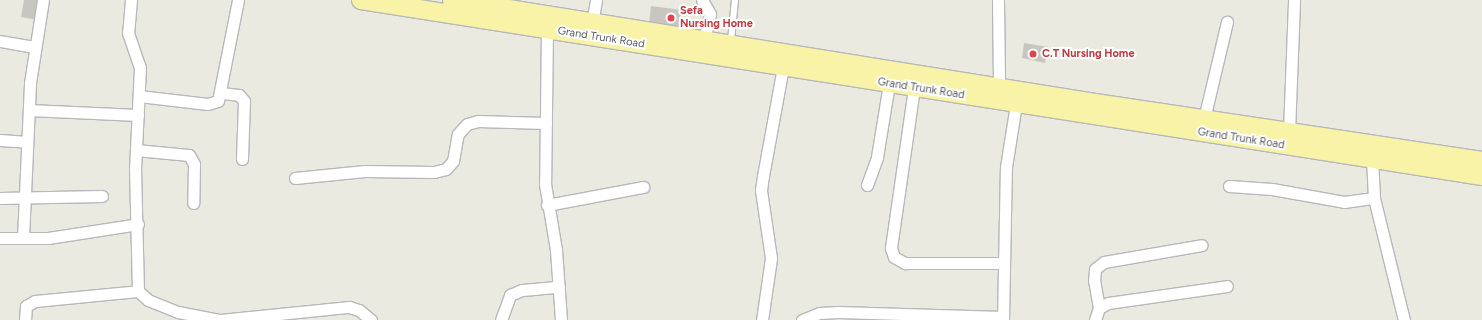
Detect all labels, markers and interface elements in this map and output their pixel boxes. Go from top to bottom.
place label: Sefa Nursing Home [680,5,753,31]
marker: Sefa Nursing Home [665,12,677,24]
street label: Grand Trunk Road [557,25,645,51]
place label: C.T Nursing Home [1042,47,1134,61]
marker: C.T Nursing Home [1027,48,1039,60]
street label: Grand Trunk Road [877,76,965,102]
street label: Grand Trunk Road [1197,126,1285,152]

